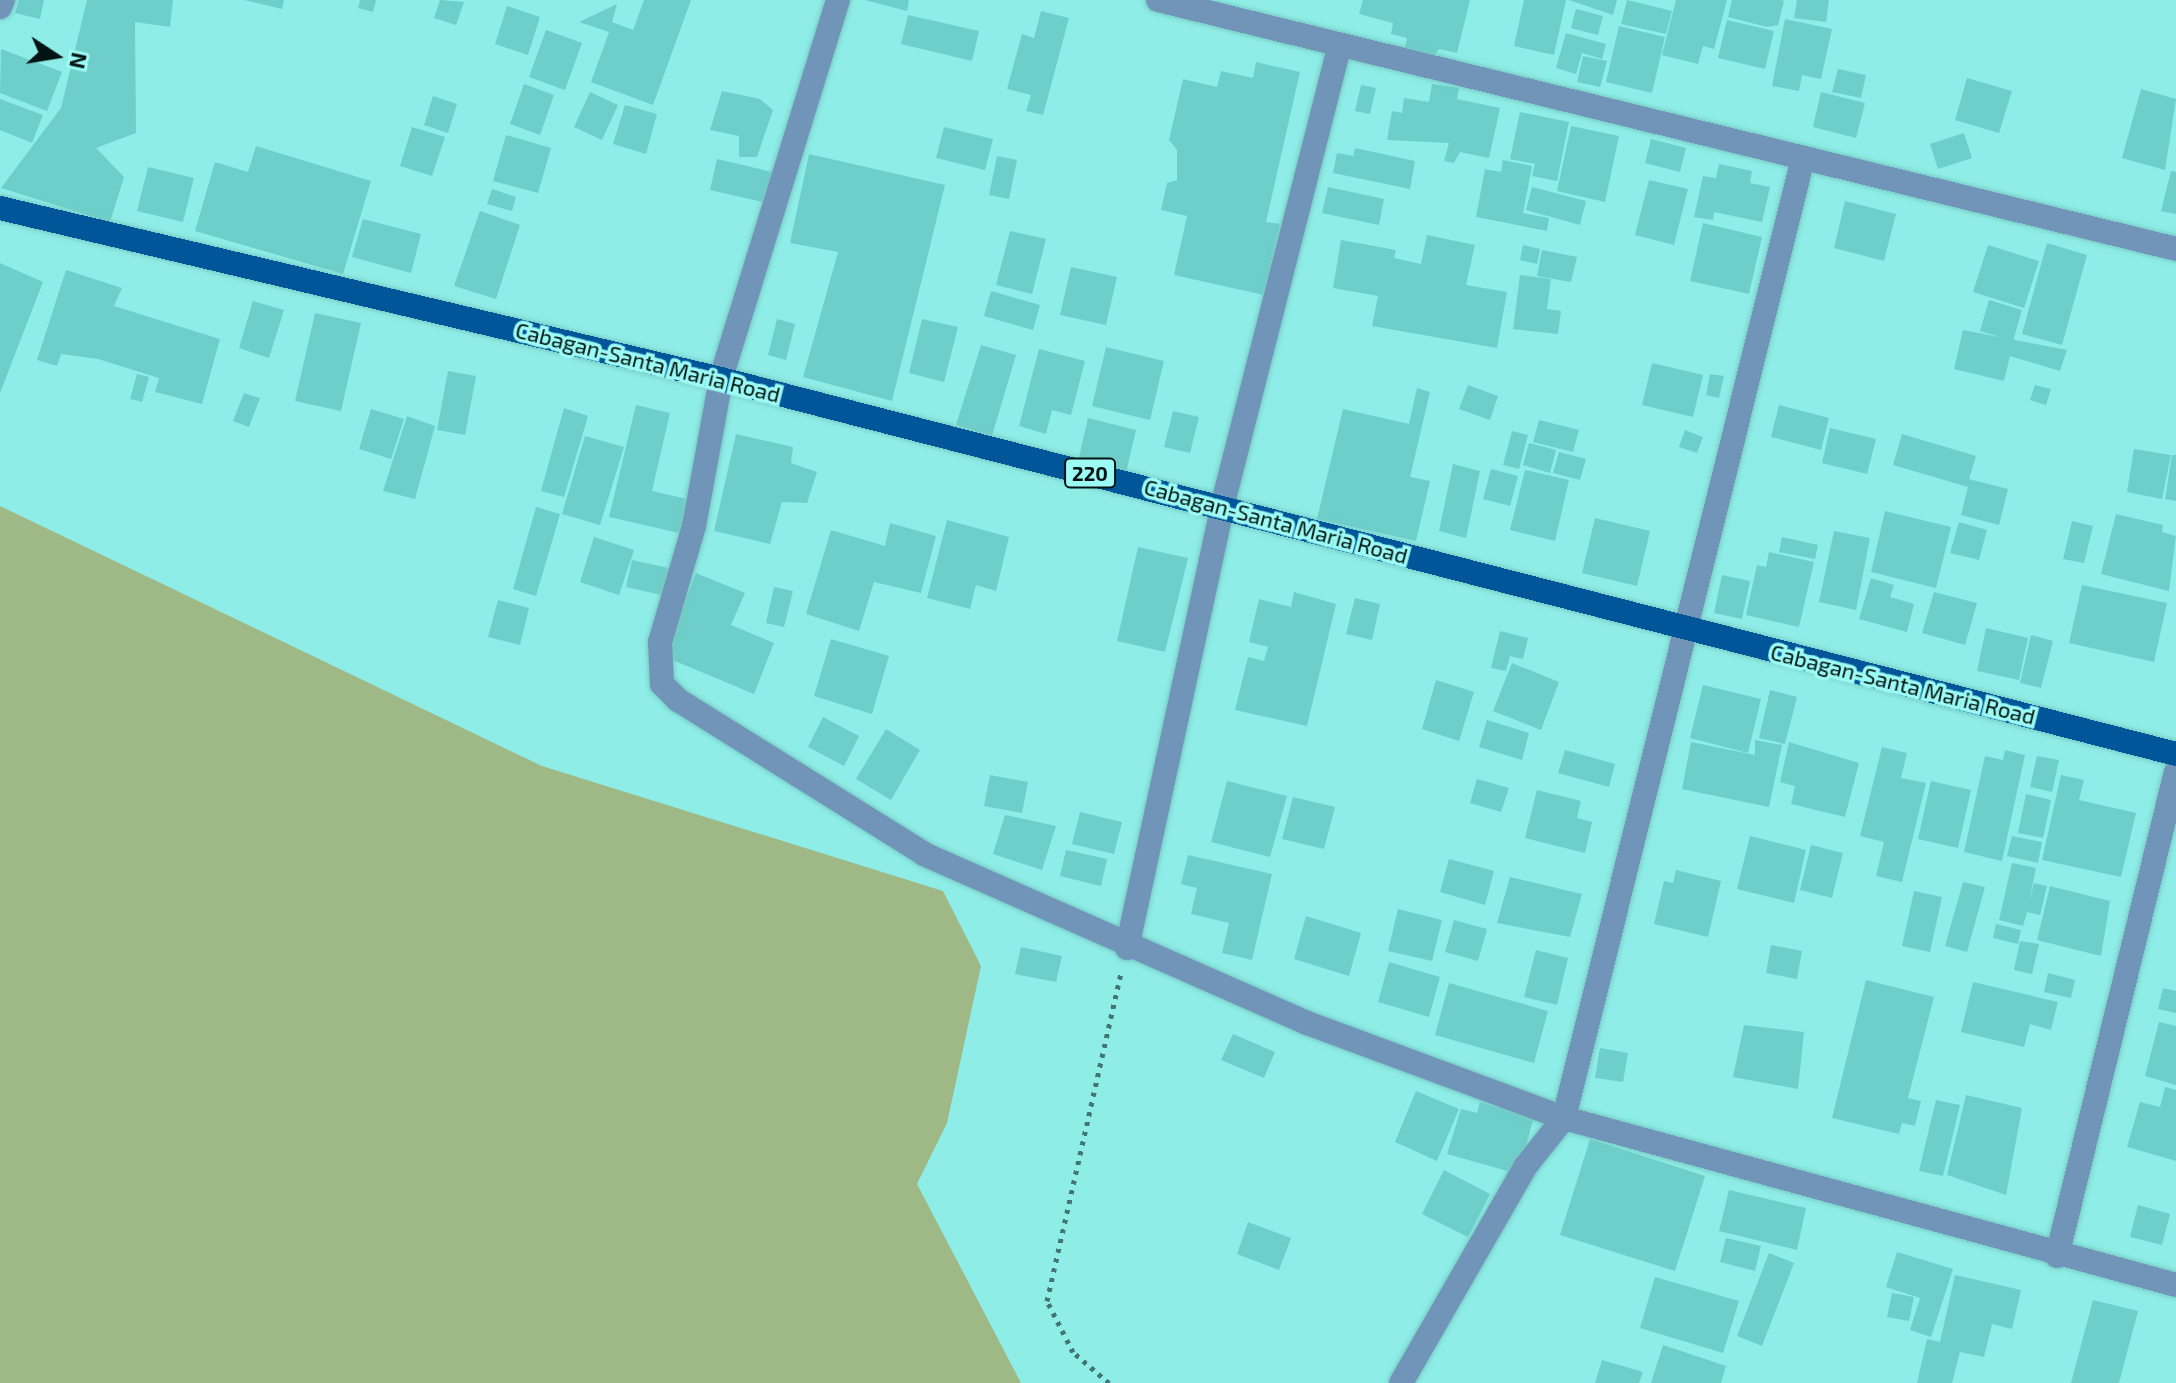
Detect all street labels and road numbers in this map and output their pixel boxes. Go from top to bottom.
street label: Cabagan-Santa Maria Road [513,316,783,408]
road number: 220 [1064,457,1116,489]
street label: Cabagan-Santa Maria Road [1141,473,1411,569]
street label: Cabagan-Santa Maria Road [1768,638,2038,730]

